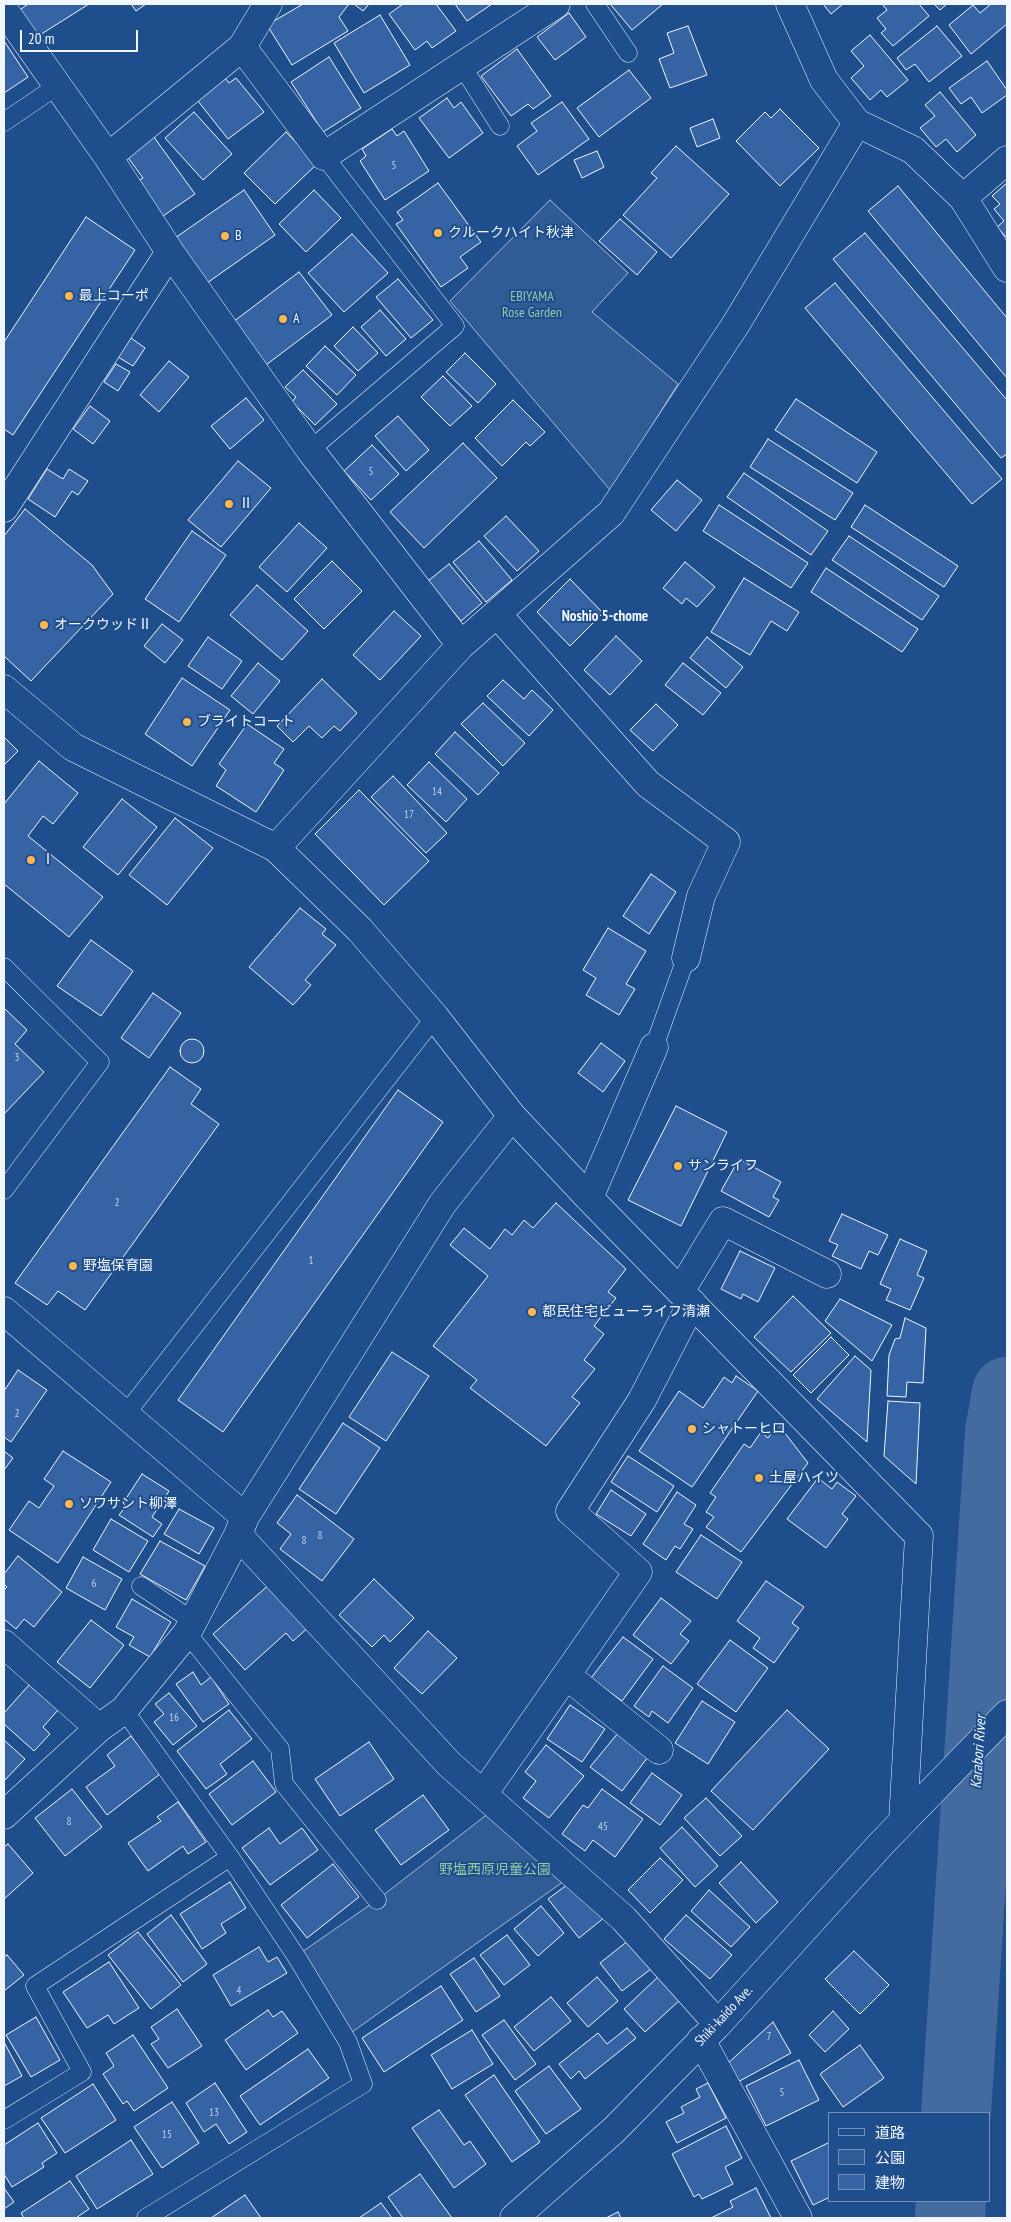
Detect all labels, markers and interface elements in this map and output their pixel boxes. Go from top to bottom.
scale bar [22,20,140,52]
text: 20 m [28,29,54,48]
house number: 5 [392,159,396,173]
place label: クルークハイト秋津 [448,225,574,241]
marker: クルークハイト秋津 [432,227,444,239]
place label: B [235,228,242,244]
marker: B [219,230,231,242]
place label: 最上コーポ [79,288,149,304]
park label: EBIYAMA Rose Garden [502,289,562,322]
marker: 最上コーポ [63,290,75,302]
place label: A [293,311,300,327]
marker: A [277,313,289,325]
house number: 5 [369,465,373,479]
place label: Ⅱ [239,496,253,512]
marker: Ⅱ [223,498,235,510]
district label: Noshio 5-chome [562,608,648,626]
place label: オークウッドⅡ [54,617,152,633]
marker: オークウッドⅡ [38,619,50,631]
place label: ブライトコート [197,714,295,730]
marker: ブライトコート [181,716,193,728]
house number: 14 [432,785,442,799]
house number: 17 [404,808,414,822]
place label: Ⅰ [41,852,55,868]
marker: Ⅰ [25,854,37,866]
house number: 3 [15,1051,19,1065]
place label: サンライフ [688,1158,758,1174]
marker: サンライフ [672,1160,684,1172]
house number: 2 [115,1196,119,1210]
house number: 1 [309,1254,313,1268]
place label: 野塩保育園 [83,1258,153,1274]
marker: 野塩保育園 [67,1260,79,1272]
place label: 都民住宅ビューライフ清瀬 [542,1304,710,1320]
marker: 都民住宅ビューライフ清瀬 [526,1306,538,1318]
house number: 2 [15,1407,19,1421]
place label: シャトーヒロ [702,1421,786,1437]
marker: シャトーヒロ [686,1423,698,1435]
place label: 土屋ハイツ [769,1470,839,1486]
marker: 土屋ハイツ [753,1472,765,1484]
place label: ソワサント柳澤 [79,1496,177,1512]
marker: ソワサント柳澤 [63,1498,75,1510]
house number: 8 [318,1529,322,1543]
house number: 8 [302,1534,306,1548]
house number: 6 [92,1577,96,1591]
house number: 16 [169,1711,179,1725]
water label: Karabori River [967,1715,991,1789]
house number: 8 [67,1815,71,1829]
house number: 45 [598,1820,608,1834]
park label: 野塩西原児童公園 [439,1862,551,1878]
street label: Shiki-kaido Ave. [692,1982,756,2050]
house number: 4 [237,1984,241,1998]
house number: 7 [767,2030,771,2044]
house number: 5 [780,2086,784,2100]
house number: 13 [209,2106,219,2120]
legend [828,2112,991,2202]
text: 道路 [875,2123,905,2142]
house number: 15 [162,2128,172,2142]
text: 公園 [875,2148,905,2167]
text: 建物 [875,2173,905,2192]

